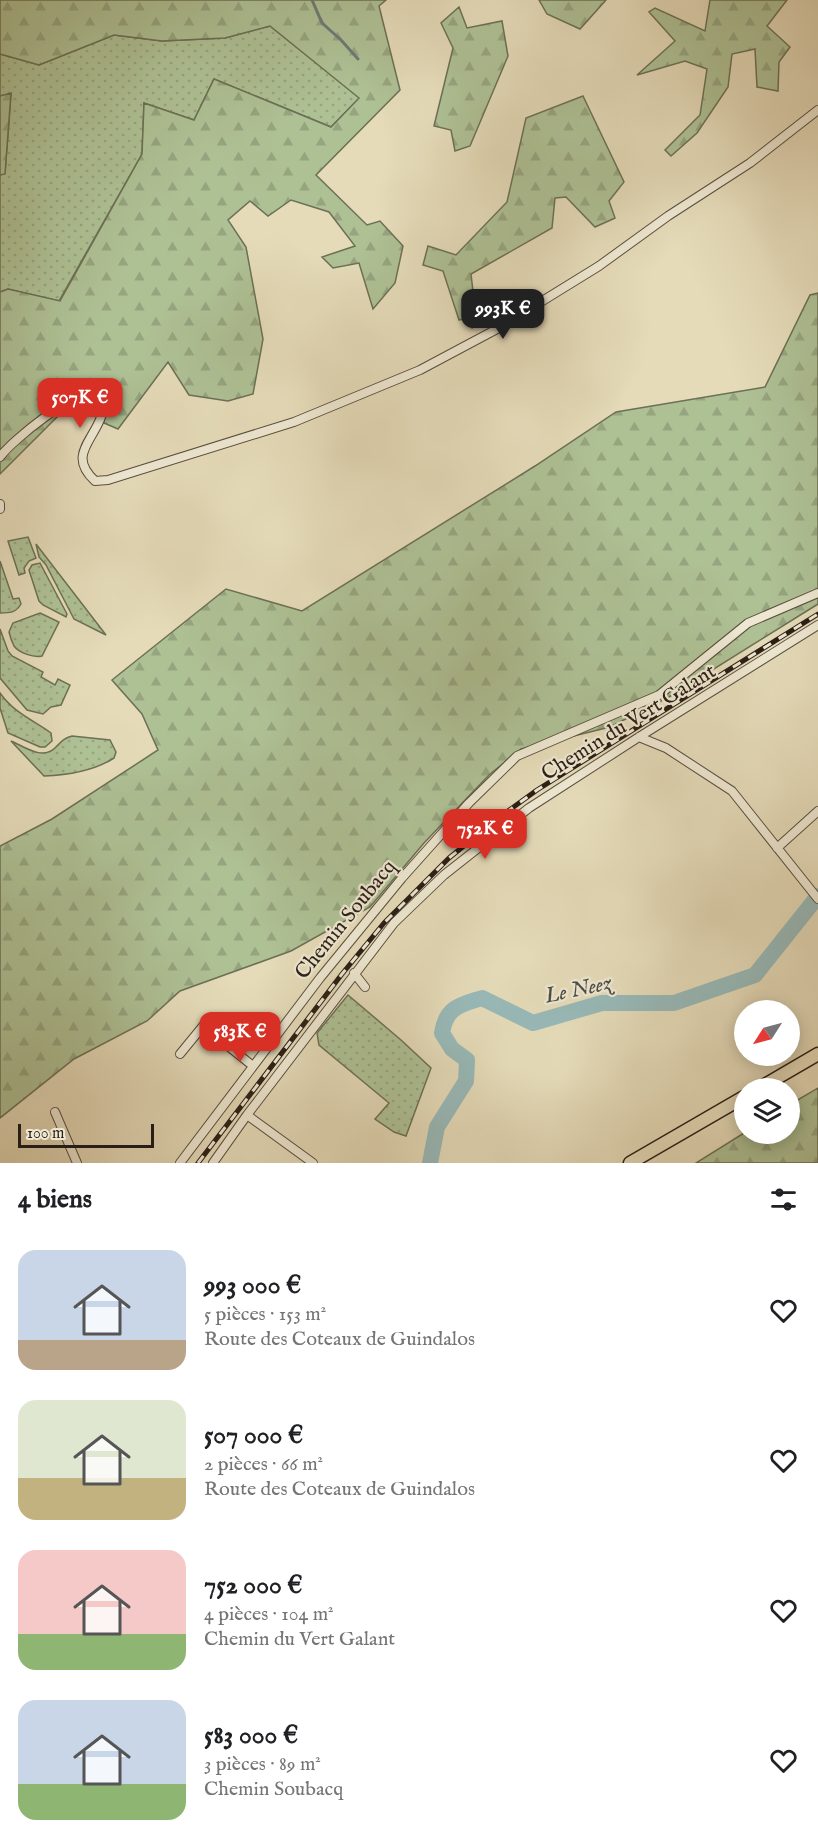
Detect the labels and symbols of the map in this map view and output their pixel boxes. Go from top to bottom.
pin: 993K € [454,289,552,340]
pin: 507K € [31,378,129,429]
street label: Chemin du Vert Galant [537,658,721,788]
pin: 752K € [436,809,534,860]
street label: Chemin Soubacq [290,854,403,985]
water label: Le Neez [541,969,616,1011]
north arrow [734,1000,800,1066]
pin: 583K € [191,1012,289,1063]
scale bar [18,1121,154,1148]

